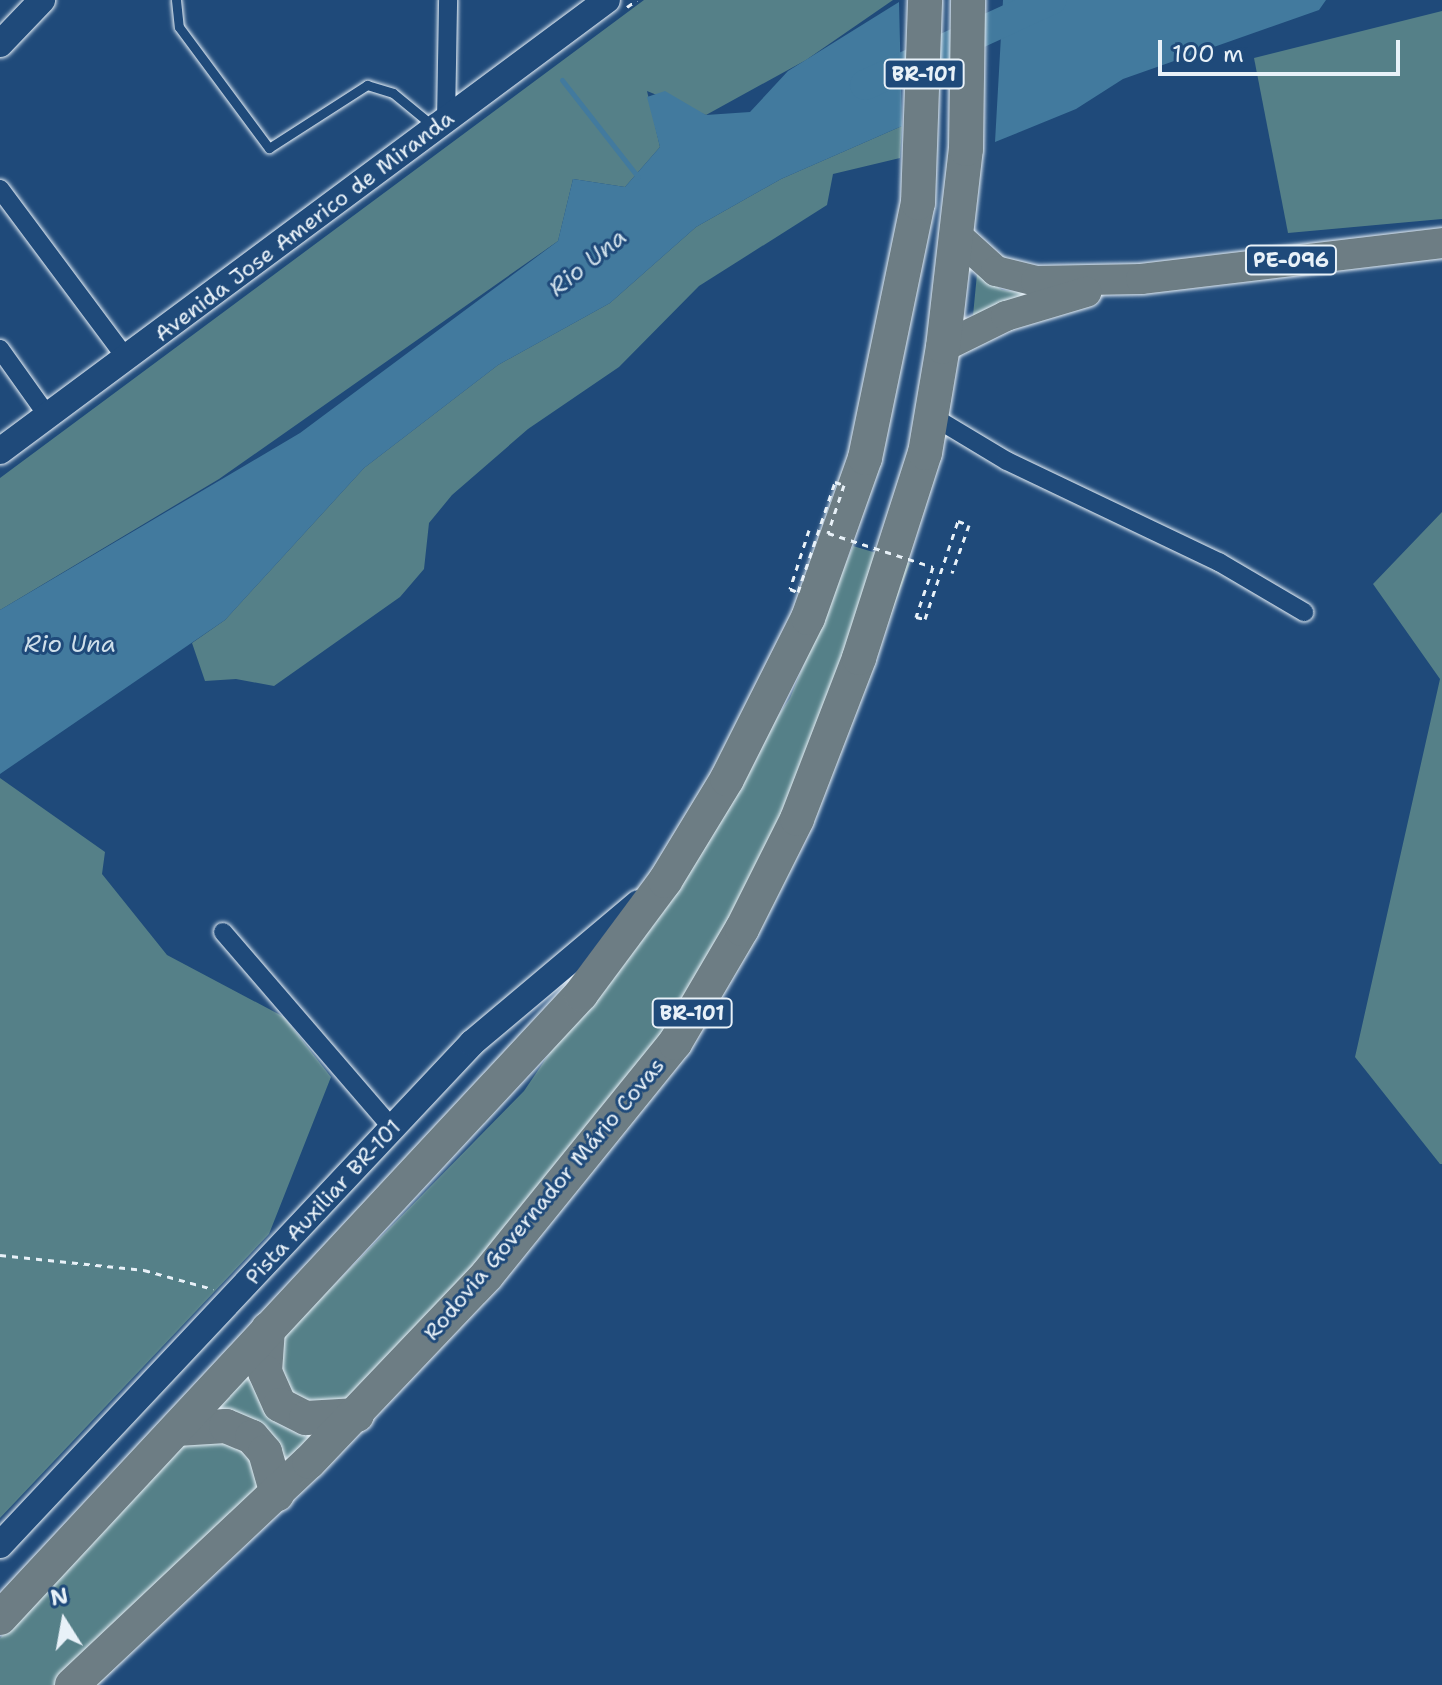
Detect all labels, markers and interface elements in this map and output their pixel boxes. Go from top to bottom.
scale bar [1162,24,1404,74]
text: 100 m [1172,38,1244,70]
road number: BR-101 [882,58,966,90]
street label: Avenida Jose Americo de Miranda [149,105,459,347]
water label: Rio Una [543,223,633,303]
road number: PE-096 [1243,244,1339,276]
water label: Rio Una [24,631,116,659]
road number: BR-101 [650,997,734,1029]
street label: Rodovia Governador Mário Covas [418,1052,670,1346]
street label: Pista Auxiliar BR-101 [240,1114,406,1290]
north arrow [24,1581,104,1661]
text: N [48,1581,71,1613]

